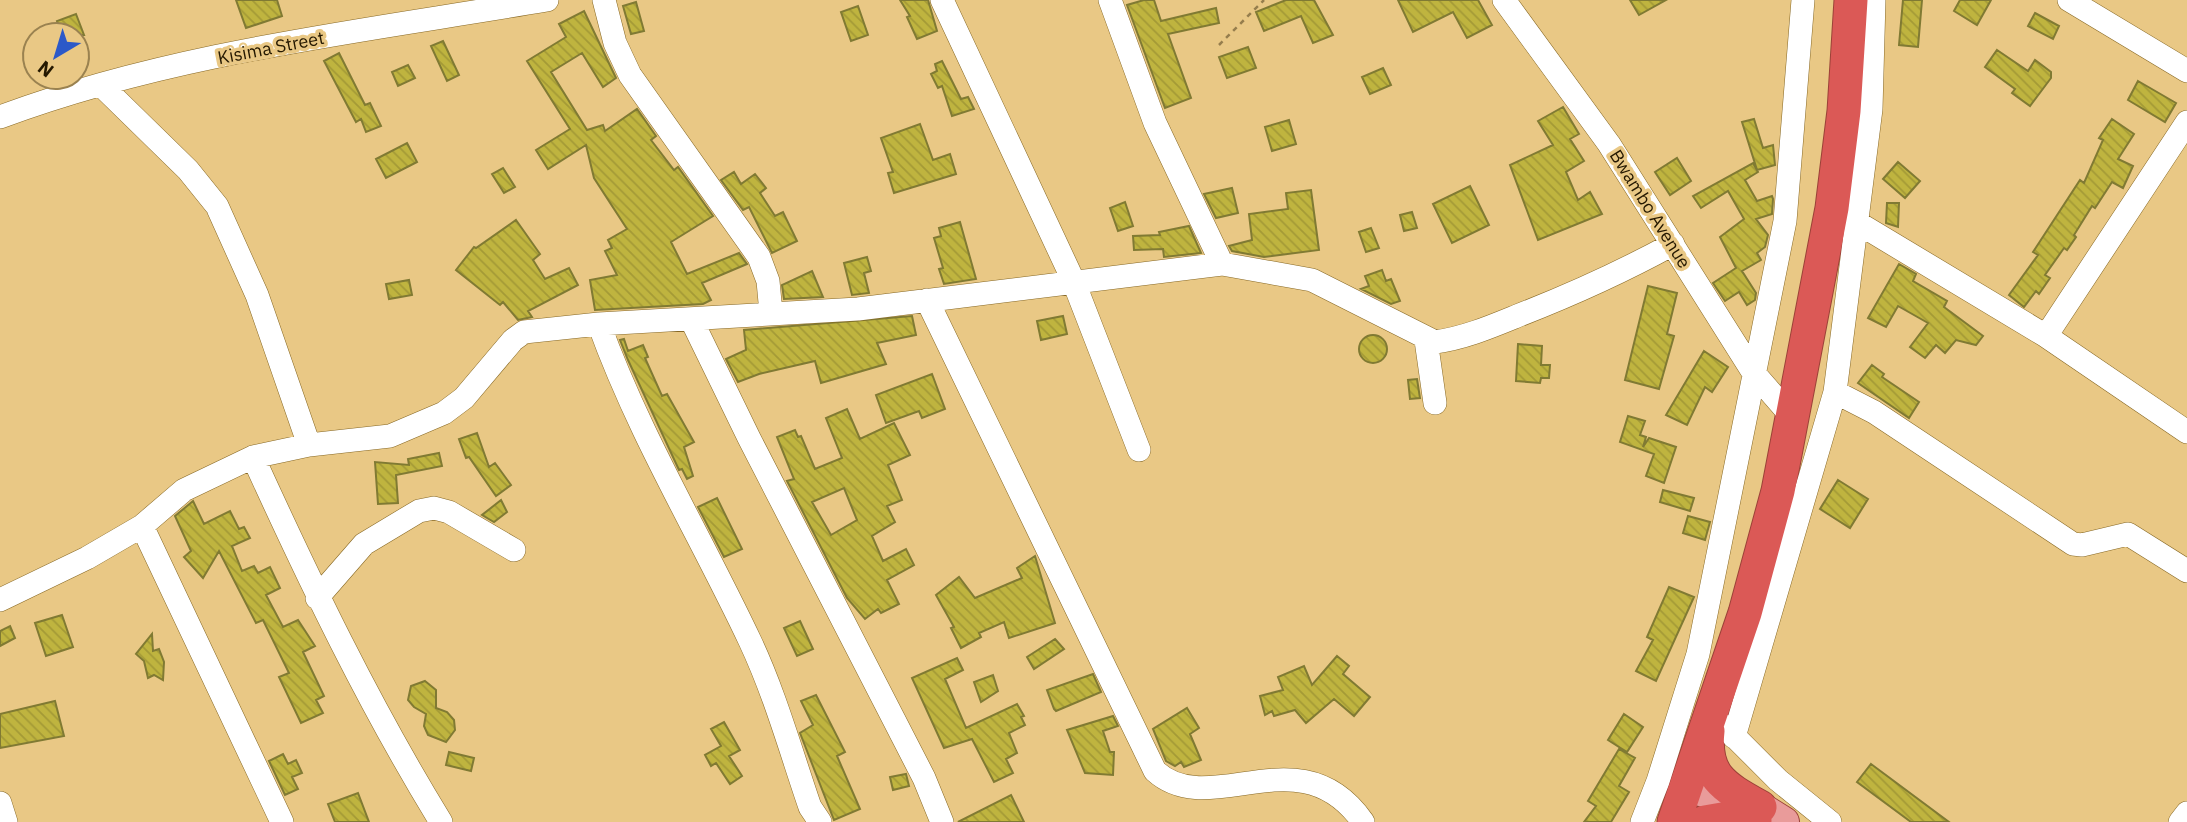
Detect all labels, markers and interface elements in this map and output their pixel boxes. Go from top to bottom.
north arrow [21,21,91,91]
street label: Kisima Street [216,26,326,69]
text: N [33,56,58,83]
street label: Bwambo Avenue [1605,145,1696,272]

